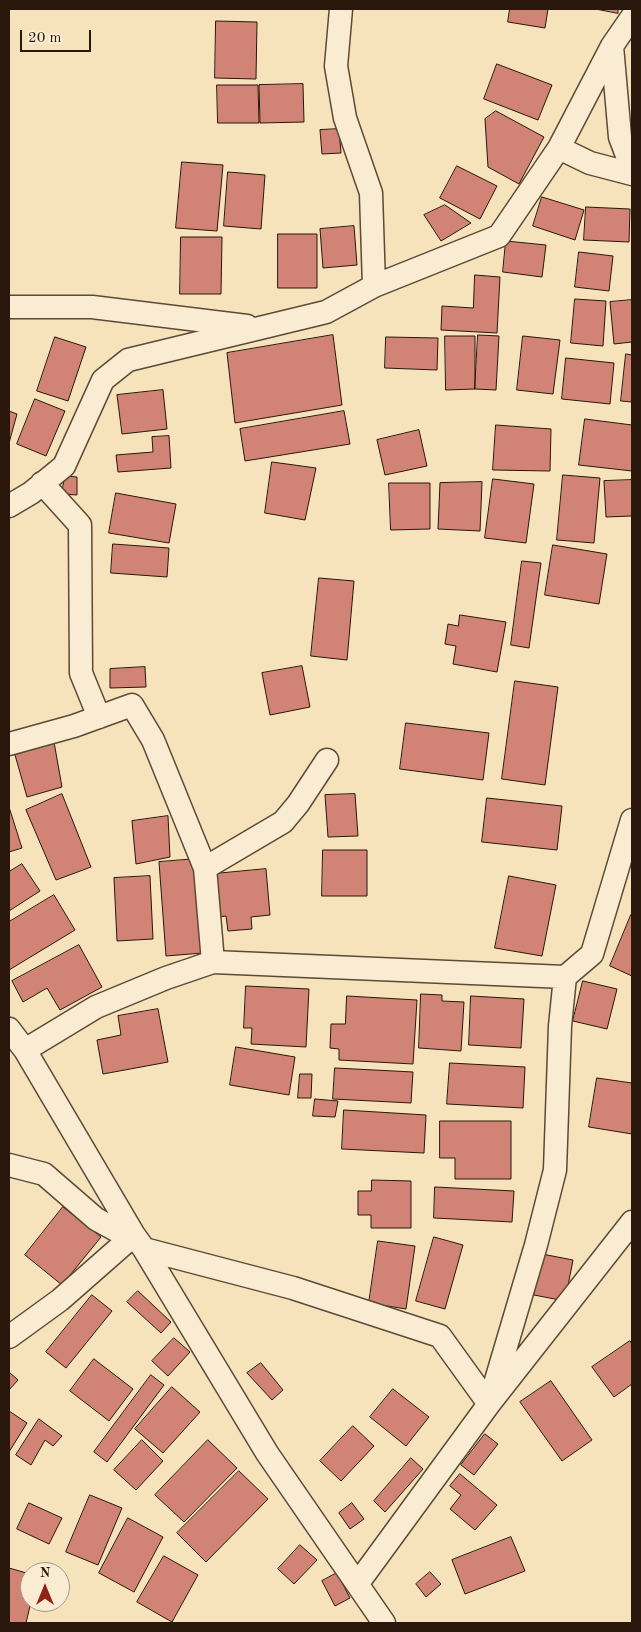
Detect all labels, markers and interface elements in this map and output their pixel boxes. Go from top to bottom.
scale bar [22,20,94,52]
text: 20 m [28,31,62,46]
north arrow [20,1562,70,1612]
text: N [40,1566,50,1580]

